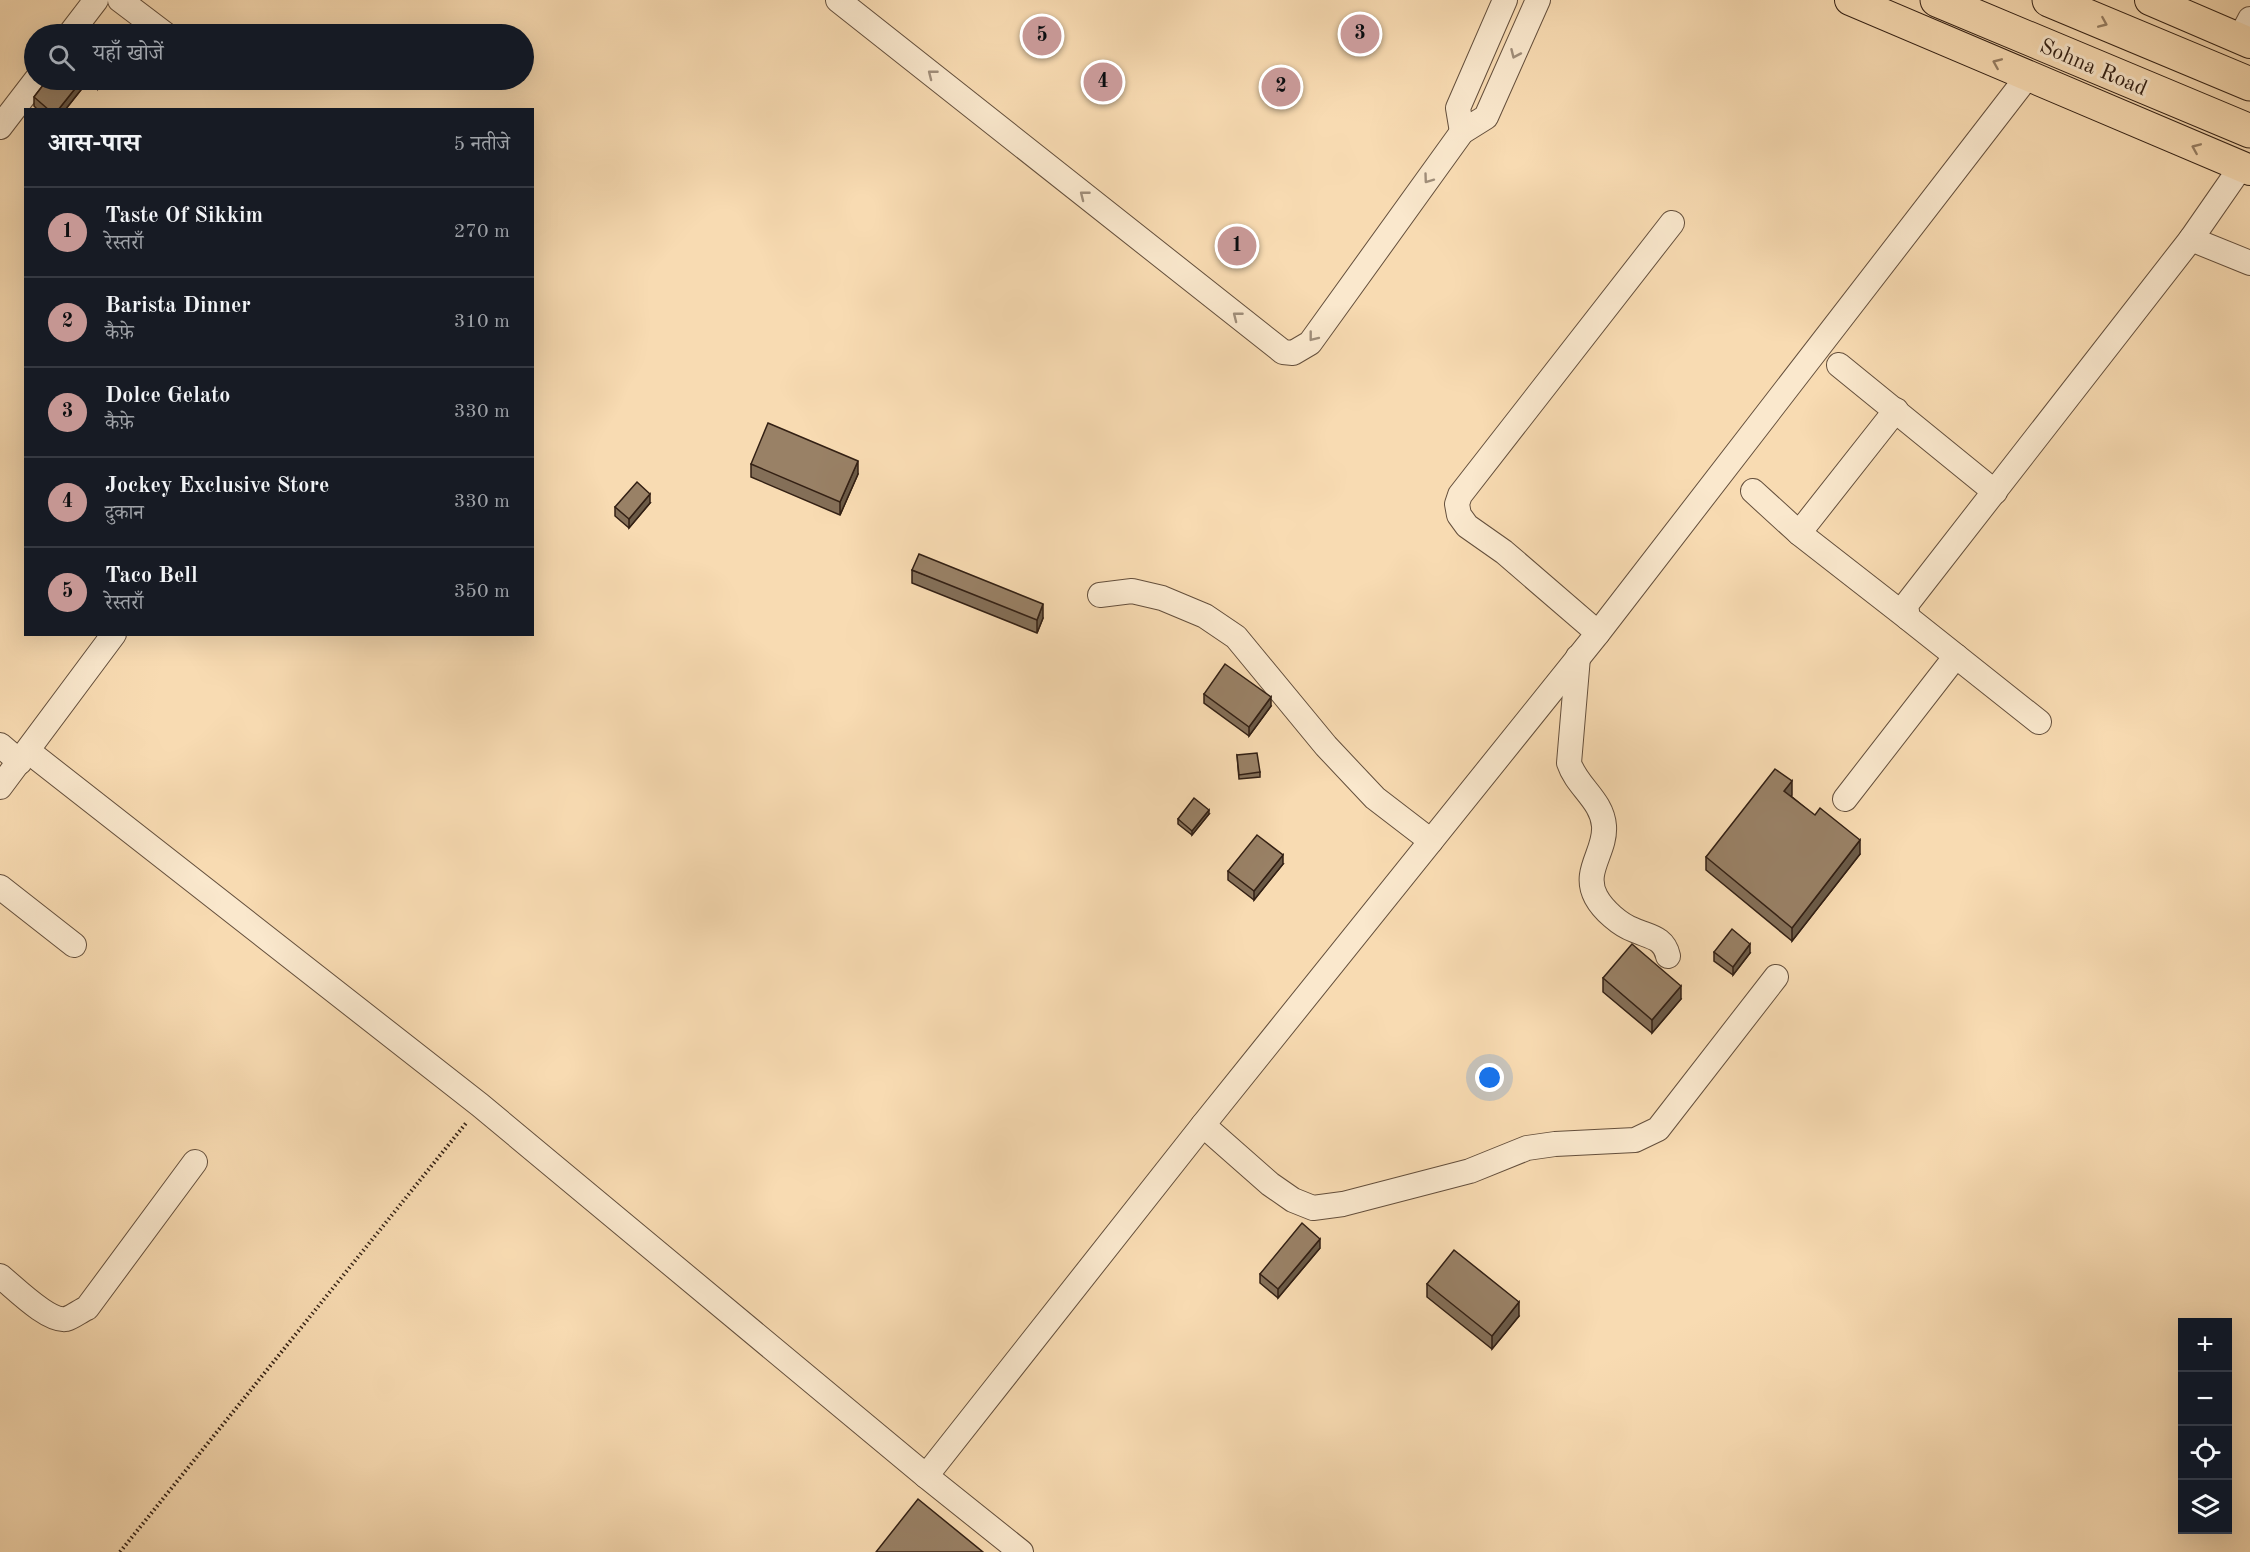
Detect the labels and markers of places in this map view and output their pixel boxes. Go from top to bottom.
pin: 3 [1340,12,1380,57]
pin: 5 [1022,14,1062,58]
pin: 4 [1084,60,1122,104]
pin: 2 [1262,64,1300,110]
pin: 1 [1218,224,1256,268]

